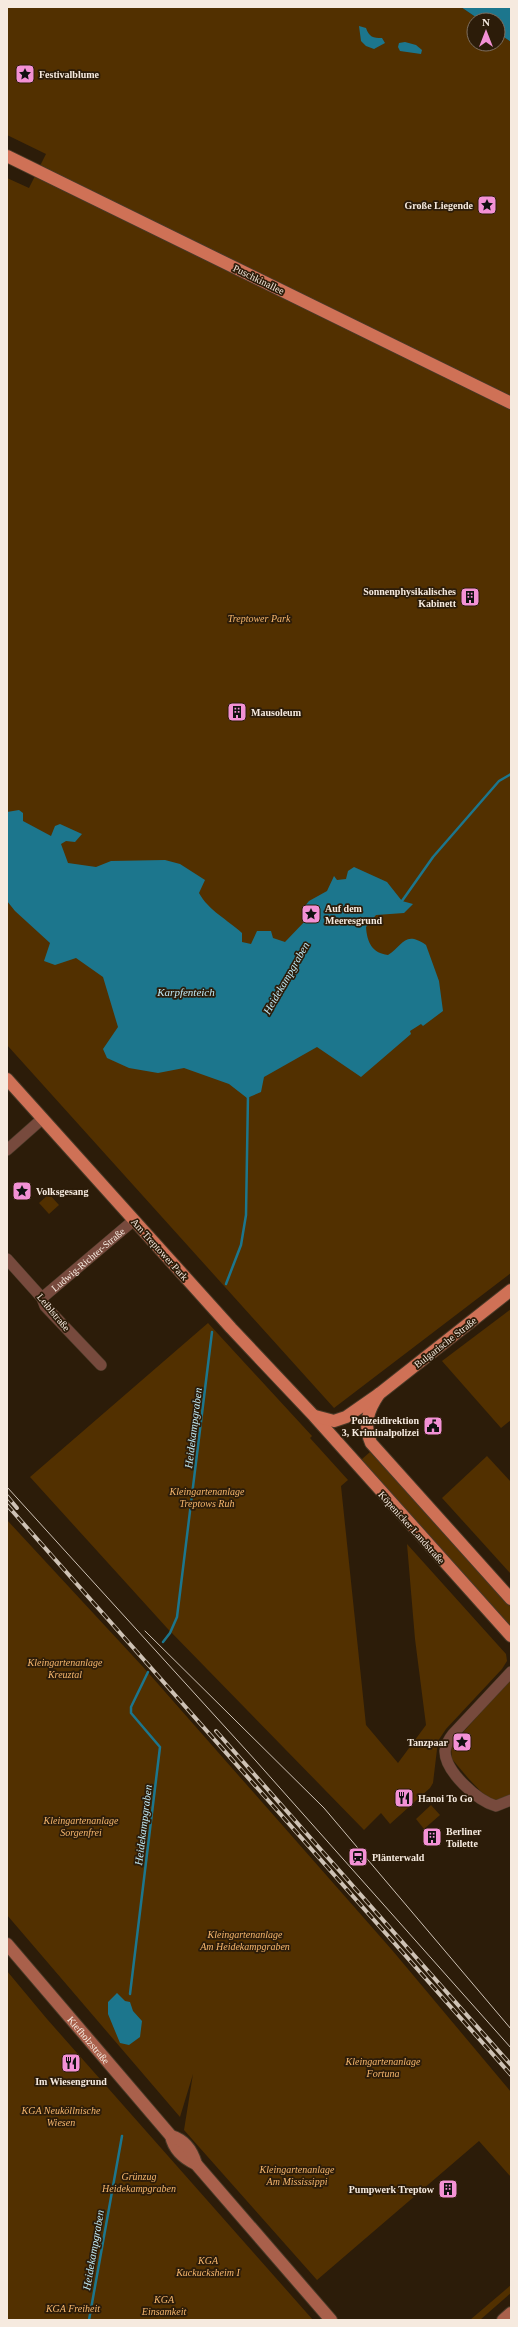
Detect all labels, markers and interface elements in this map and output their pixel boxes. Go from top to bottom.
north arrow [466,12,506,52]
text: N [482,16,490,28]
place icon: Festivalblume [14,63,36,85]
place label: Festivalblume [39,69,100,80]
place icon: Große Liegende [476,194,498,216]
place label: Große Liegende [405,200,474,211]
street label: Puschkinallee [231,262,287,297]
place label: Sonnenphysikalisches Kabinett [363,586,457,609]
building icon: Sonnenphysikalisches Kabinett [459,586,481,608]
park label: Treptower Park [228,613,291,624]
building icon: Mausoleum [226,701,248,723]
place label: Mausoleum [251,707,302,718]
place icon: Auf dem Meeresgrund [300,903,322,925]
place label: Auf dem Meeresgrund [325,903,382,926]
water label: Heidekampgraben [260,939,312,1017]
water label: Karpfenteich [156,986,215,998]
place icon: Volksgesang [11,1180,33,1202]
place label: Volksgesang [36,1186,88,1197]
street label: Am Treptower Park [129,1216,190,1283]
street label: Ludwig-Richter-Straße [49,1225,127,1294]
street label: Leiblstraße [35,1292,73,1334]
street label: Bulgarische Straße [412,1314,479,1370]
water label: Heidekampgraben [182,1386,204,1470]
place label: Polizeidirektion 3, Kriminalpolizei [342,1415,419,1438]
public building icon: Polizeidirektion 3, Kriminalpolizei [422,1415,444,1437]
park label: Kleingartenanlage Treptows Ruh [169,1486,245,1509]
street label: Köpenicker Landstraße [376,1489,447,1566]
park label: Kleingartenanlage Kreuztal [27,1657,103,1680]
place icon: Tanzpaar [451,1731,473,1753]
place label: Tanzpaar [407,1737,449,1748]
water label: Heidekampgraben [132,1783,154,1867]
restaurant icon: Hanoi To Go [393,1787,415,1809]
place label: Hanoi To Go [418,1793,472,1804]
park label: Kleingartenanlage Sorgenfrei [43,1815,119,1838]
building icon: Berliner Toilette [421,1826,443,1848]
place label: Berliner Toilette [446,1826,482,1849]
station icon: Plänterwald [347,1846,369,1868]
place label: Plänterwald [372,1852,425,1863]
park label: Kleingartenanlage Am Heidekampgraben [199,1929,290,1952]
street label: Kiefholzstraße [65,2014,112,2067]
restaurant icon: Im Wiesengrund [60,2052,82,2074]
park label: Kleingartenanlage Fortuna [345,2056,421,2079]
place label: Im Wiesengrund [35,2076,107,2087]
park label: KGA Neuköllnische Wiesen [21,2105,101,2128]
park label: Kleingartenanlage Am Mississippi [259,2164,335,2187]
park label: Grünzug Heidekampgraben [101,2171,176,2194]
building icon: Pumpwerk Treptow [437,2178,459,2200]
place label: Pumpwerk Treptow [349,2184,435,2195]
water label: Heidekampgraben [80,2208,106,2292]
park label: KGA Kuckucksheim I [175,2255,240,2278]
park label: KGA Einsamkeit [141,2294,186,2317]
park label: KGA Freiheit [45,2303,100,2314]

